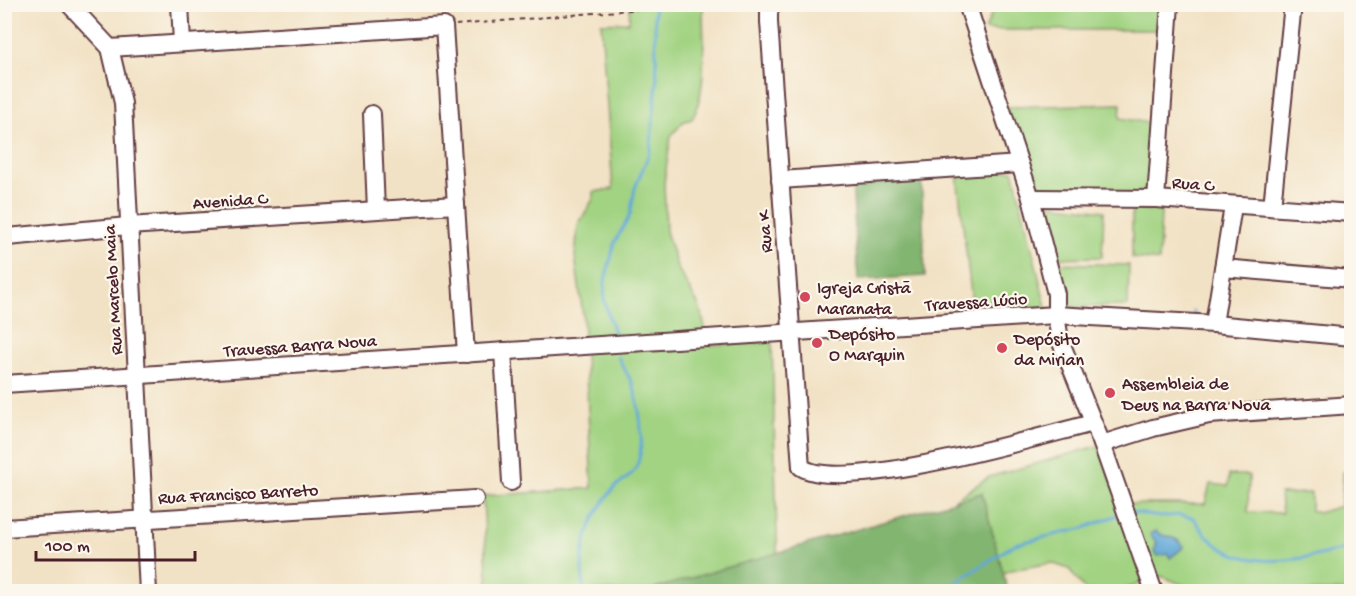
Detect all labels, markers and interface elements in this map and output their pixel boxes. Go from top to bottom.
street label: Rua C [1171,173,1216,198]
street label: Avenida C [192,189,269,216]
street label: Rua K [754,208,778,254]
street label: Rua Marcelo Maia [101,223,128,356]
place label: Igreja Cristã Maranata [817,279,912,321]
street label: Travessa Lúcio [923,289,1028,318]
marker: Igreja Cristã Maranata [798,290,812,304]
place label: Depósito O Marquin [828,325,905,367]
place label: Depósito da Mirian [1013,330,1084,372]
street label: Travessa Barra Nova [222,332,378,363]
marker: Depósito O Marquin [810,336,824,350]
marker: Depósito da Mirian [995,341,1009,355]
place label: Assembleia de Deus na Barra Nova [1121,375,1271,417]
marker: Assembleia de Deus na Barra Nova [1103,386,1117,400]
street label: Rua Francisco Barreto [157,481,319,510]
scale bar [36,524,195,562]
text: 100 m [44,537,90,558]

